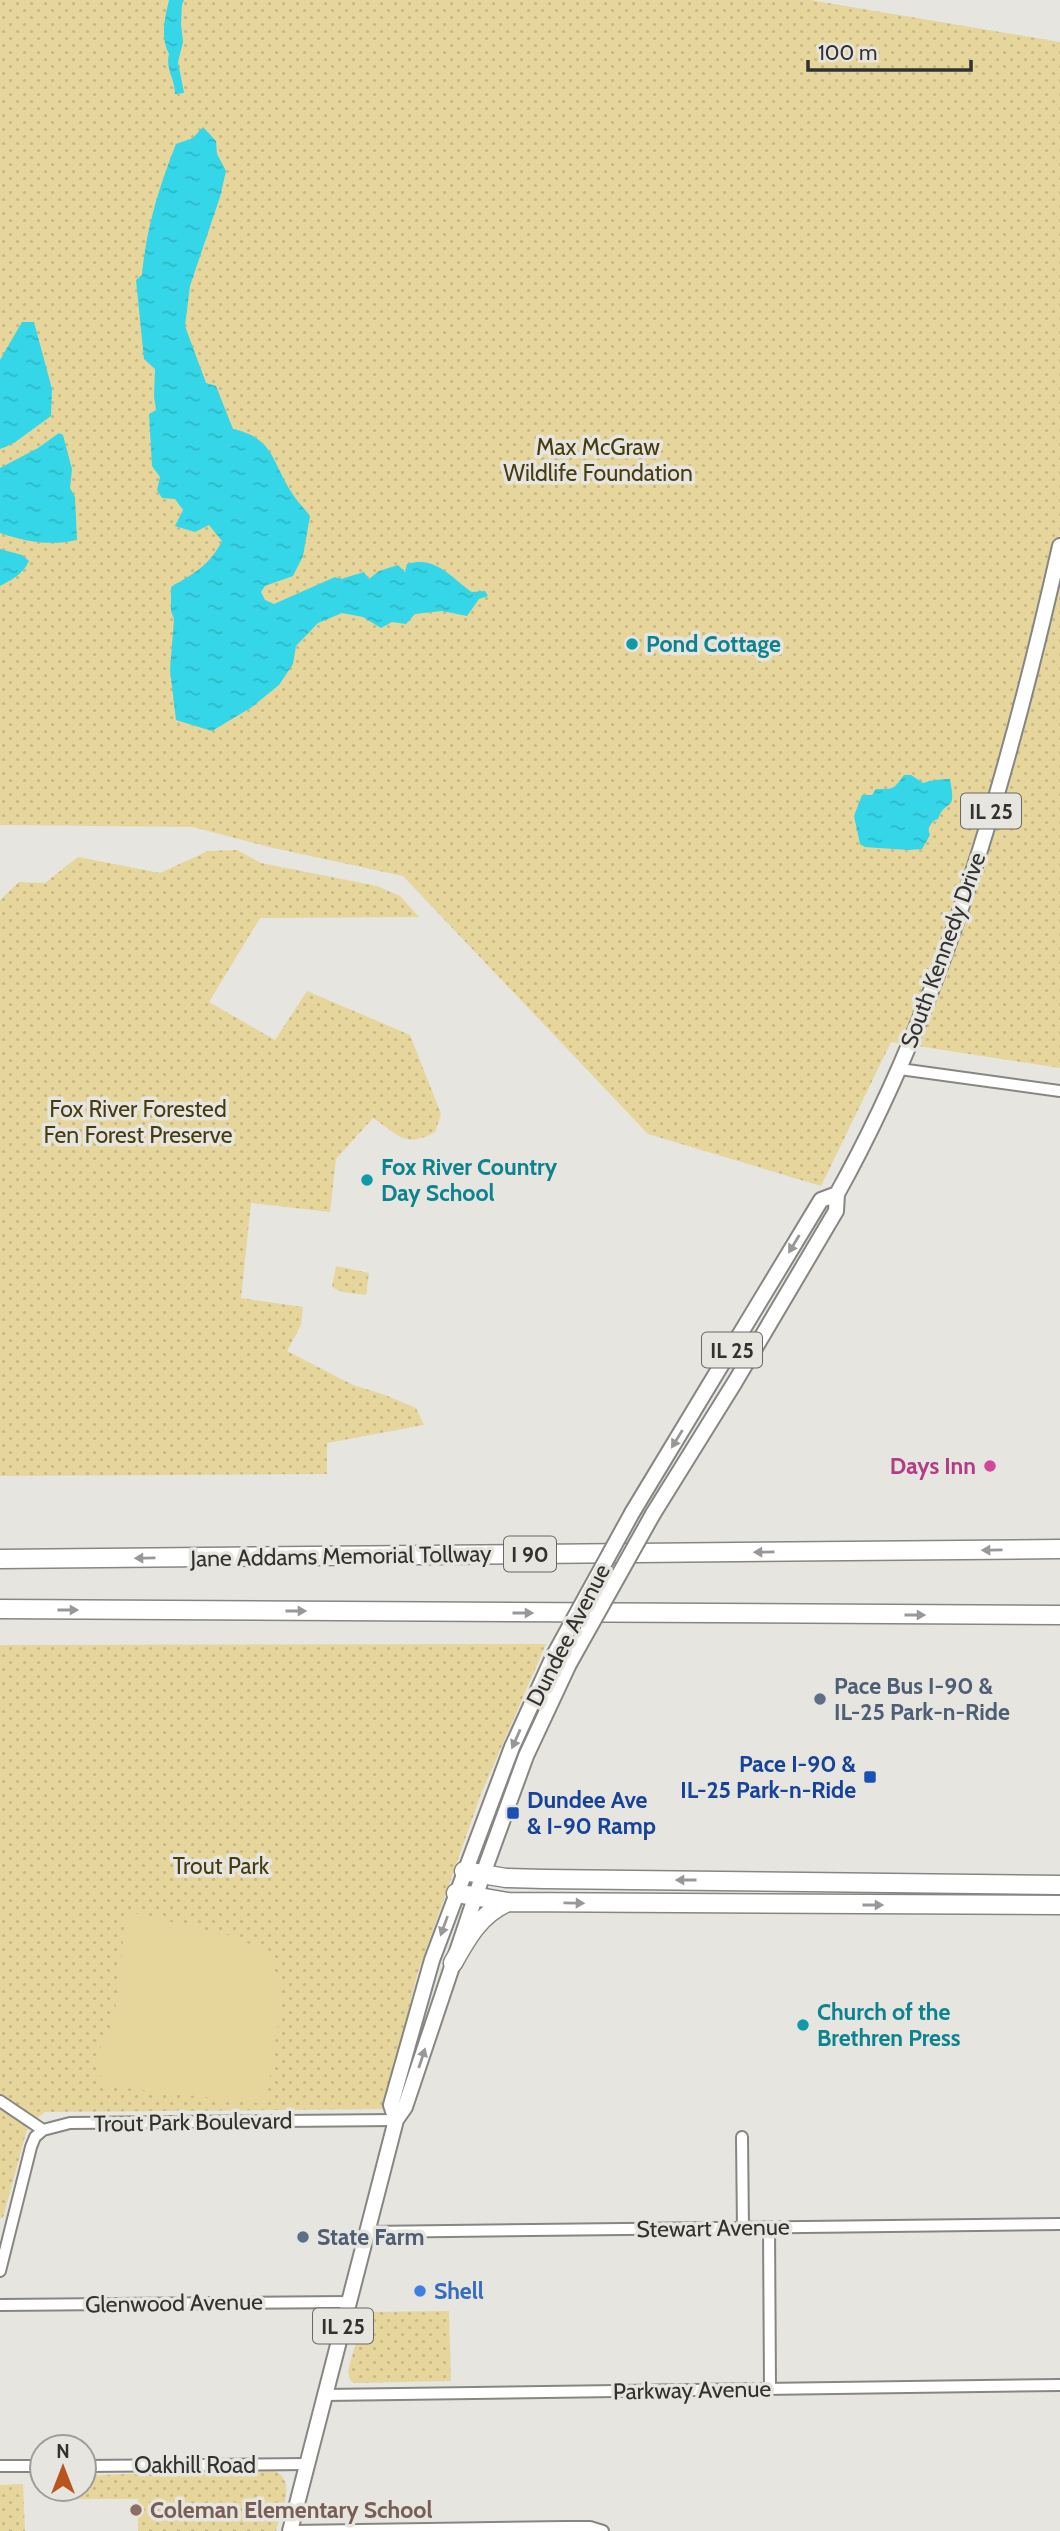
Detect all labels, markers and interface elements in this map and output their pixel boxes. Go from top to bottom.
scale bar [808,28,971,72]
text: 100 m [818,40,877,65]
park label: Max McGraw Wildlife Foundation [503,433,693,487]
place label: Pond Cottage [646,630,781,658]
marker: Pond Cottage [624,636,640,652]
road number: IL 25 [961,794,1021,828]
street label: South Kennedy Drive [895,848,991,1052]
park label: Fox River Forested Fen Forest Preserve [44,1095,233,1149]
place label: Fox River Country Day School [381,1153,558,1207]
marker: Fox River Country Day School [359,1172,375,1188]
one-way arrow [788,1235,801,1254]
road number: IL 25 [702,1332,762,1368]
one-way arrow [671,1430,683,1449]
place label: Days Inn [890,1452,976,1480]
marker: Days Inn [982,1458,998,1474]
road number: I 90 [504,1536,556,1572]
street label: Jane Addams Memorial Tollway [189,1539,492,1573]
one-way arrow [981,1544,1003,1556]
one-way arrow [753,1546,775,1558]
one-way arrow [134,1552,156,1563]
street label: Dundee Avenue [520,1559,616,1711]
one-way arrow [57,1604,79,1616]
one-way arrow [285,1605,307,1617]
one-way arrow [512,1607,534,1619]
one-way arrow [904,1609,926,1621]
place label: Pace Bus I-90 & IL-25 Park-n-Ride [834,1672,1010,1726]
marker: Pace Bus I-90 & IL-25 Park-n-Ride [812,1691,828,1707]
one-way arrow [510,1729,522,1749]
place label: Pace I-90 & IL-25 Park-n-Ride [680,1750,857,1804]
marker: Pace I-90 & IL-25 Park-n-Ride [862,1769,878,1785]
place label: Dundee Ave & I-90 Ramp [527,1786,656,1840]
marker: Dundee Ave & I-90 Ramp [505,1805,521,1821]
park label: Trout Park [173,1852,270,1880]
one-way arrow [675,1874,697,1886]
one-way arrow [563,1897,585,1909]
one-way arrow [863,1899,885,1911]
one-way arrow [438,1916,449,1937]
place label: Church of the Brethren Press [817,1998,961,2052]
marker: Church of the Brethren Press [795,2017,811,2033]
one-way arrow [417,2047,427,2068]
street label: Trout Park Boulevard [93,2106,293,2138]
street label: Stewart Avenue [636,2213,790,2243]
place label: State Farm [317,2223,424,2251]
marker: State Farm [295,2229,311,2245]
place label: Shell [434,2277,484,2305]
marker: Shell [412,2283,428,2299]
street label: Glenwood Avenue [85,2287,263,2319]
road number: IL 25 [313,2308,373,2344]
street label: Parkway Avenue [613,2375,772,2405]
north arrow [28,2433,98,2503]
text: N [56,2440,70,2463]
street label: Oakhill Road [134,2451,256,2479]
place label: Coleman Elementary School [150,2496,432,2524]
marker: Coleman Elementary School [128,2502,144,2518]

